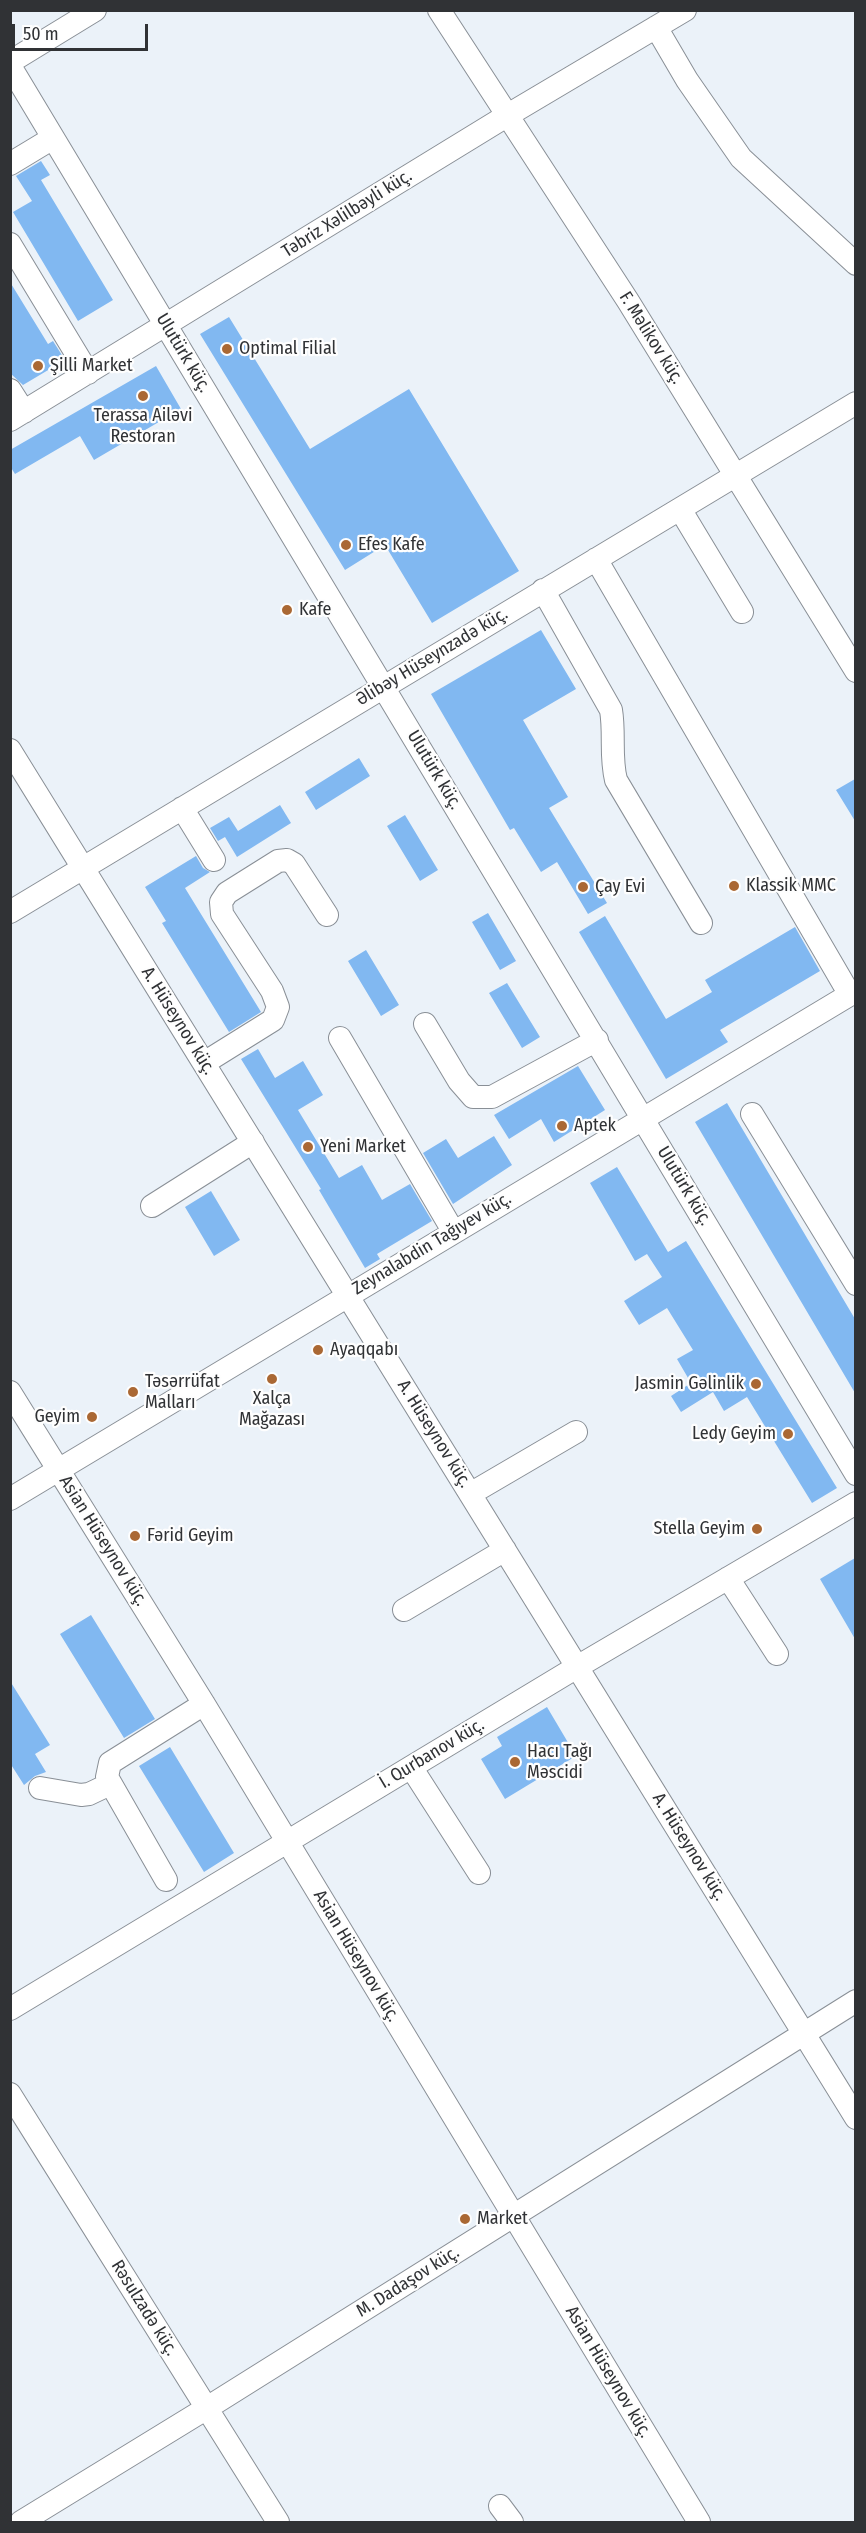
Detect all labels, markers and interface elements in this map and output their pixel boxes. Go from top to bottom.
scale bar [15,12,152,50]
text: 50 m [23,23,59,45]
street label: Təbriz Xəlilbəyli küç. [278,165,416,263]
street label: F. Məlikov küç. [614,288,688,388]
street label: Ulutürk küç. [151,310,215,396]
place label: Optimal Filial [239,338,336,360]
marker: Optimal Filial [220,342,234,356]
place label: Şilli Market [50,355,133,377]
marker: Şilli Market [31,359,45,373]
marker: Terassa Ailəvi Restoran [136,389,150,403]
place label: Terassa Ailəvi Restoran [94,405,192,448]
place label: Efes Kafe [358,534,425,556]
marker: Efes Kafe [339,538,353,552]
place label: Kafe [299,599,331,621]
marker: Kafe [280,603,294,617]
street label: Əlibəy Hüseynzadə küç. [352,603,512,711]
street label: Ulutürk küç. [402,727,466,813]
place label: Klassik MMC [746,875,836,897]
place label: Çay Evi [595,876,645,898]
marker: Klassik MMC [727,879,741,893]
marker: Çay Evi [576,880,590,894]
street label: A. Hüseynov küç. [136,963,220,1079]
place label: Aptek [574,1115,616,1137]
marker: Aptek [555,1119,569,1133]
place label: Yeni Market [320,1136,406,1158]
marker: Yeni Market [301,1140,315,1154]
street label: Ulutürk küç. [652,1143,716,1229]
street label: Zeynalabdin Tağıyev küç. [349,1188,515,1300]
place label: Ayaqqabı [330,1339,398,1361]
marker: Ayaqqabı [311,1343,325,1357]
place label: Təsərrüfat Malları [145,1371,220,1414]
marker: Xalça Mağazası [265,1372,279,1386]
place label: Jasmin Gəlinlik [635,1373,744,1395]
street label: A. Hüseynov küç. [392,1376,476,1492]
marker: Jasmin Gəlinlik [749,1377,763,1391]
marker: Təsərrüfat Malları [126,1385,140,1399]
place label: Xalça Mağazası [239,1388,305,1430]
place label: Geyim [34,1406,80,1428]
marker: Geyim [85,1410,99,1424]
place label: Ledy Geyim [692,1423,776,1445]
marker: Ledy Geyim [781,1427,795,1441]
street label: Asian Hüseynov küç. [54,1472,152,1610]
place label: Stella Geyim [654,1518,745,1540]
marker: Stella Geyim [750,1522,764,1536]
place label: Fərid Geyim [147,1525,233,1547]
marker: Fərid Geyim [128,1529,142,1543]
street label: İ. Qurbanov küç. [376,1714,488,1794]
place label: Hacı Tağı Məscidi [527,1741,592,1784]
marker: Hacı Tağı Məscidi [508,1755,522,1769]
street label: A. Hüseynov küç. [647,1789,731,1905]
street label: Asian Hüseynov küç. [308,1886,404,2026]
place label: Market [477,2208,528,2230]
marker: Market [458,2212,472,2226]
street label: M. Dadaşov küç. [353,2242,463,2322]
street label: Rəsulzadə küç. [106,2256,182,2360]
street label: Asian Hüseynov küç. [560,2302,656,2442]

